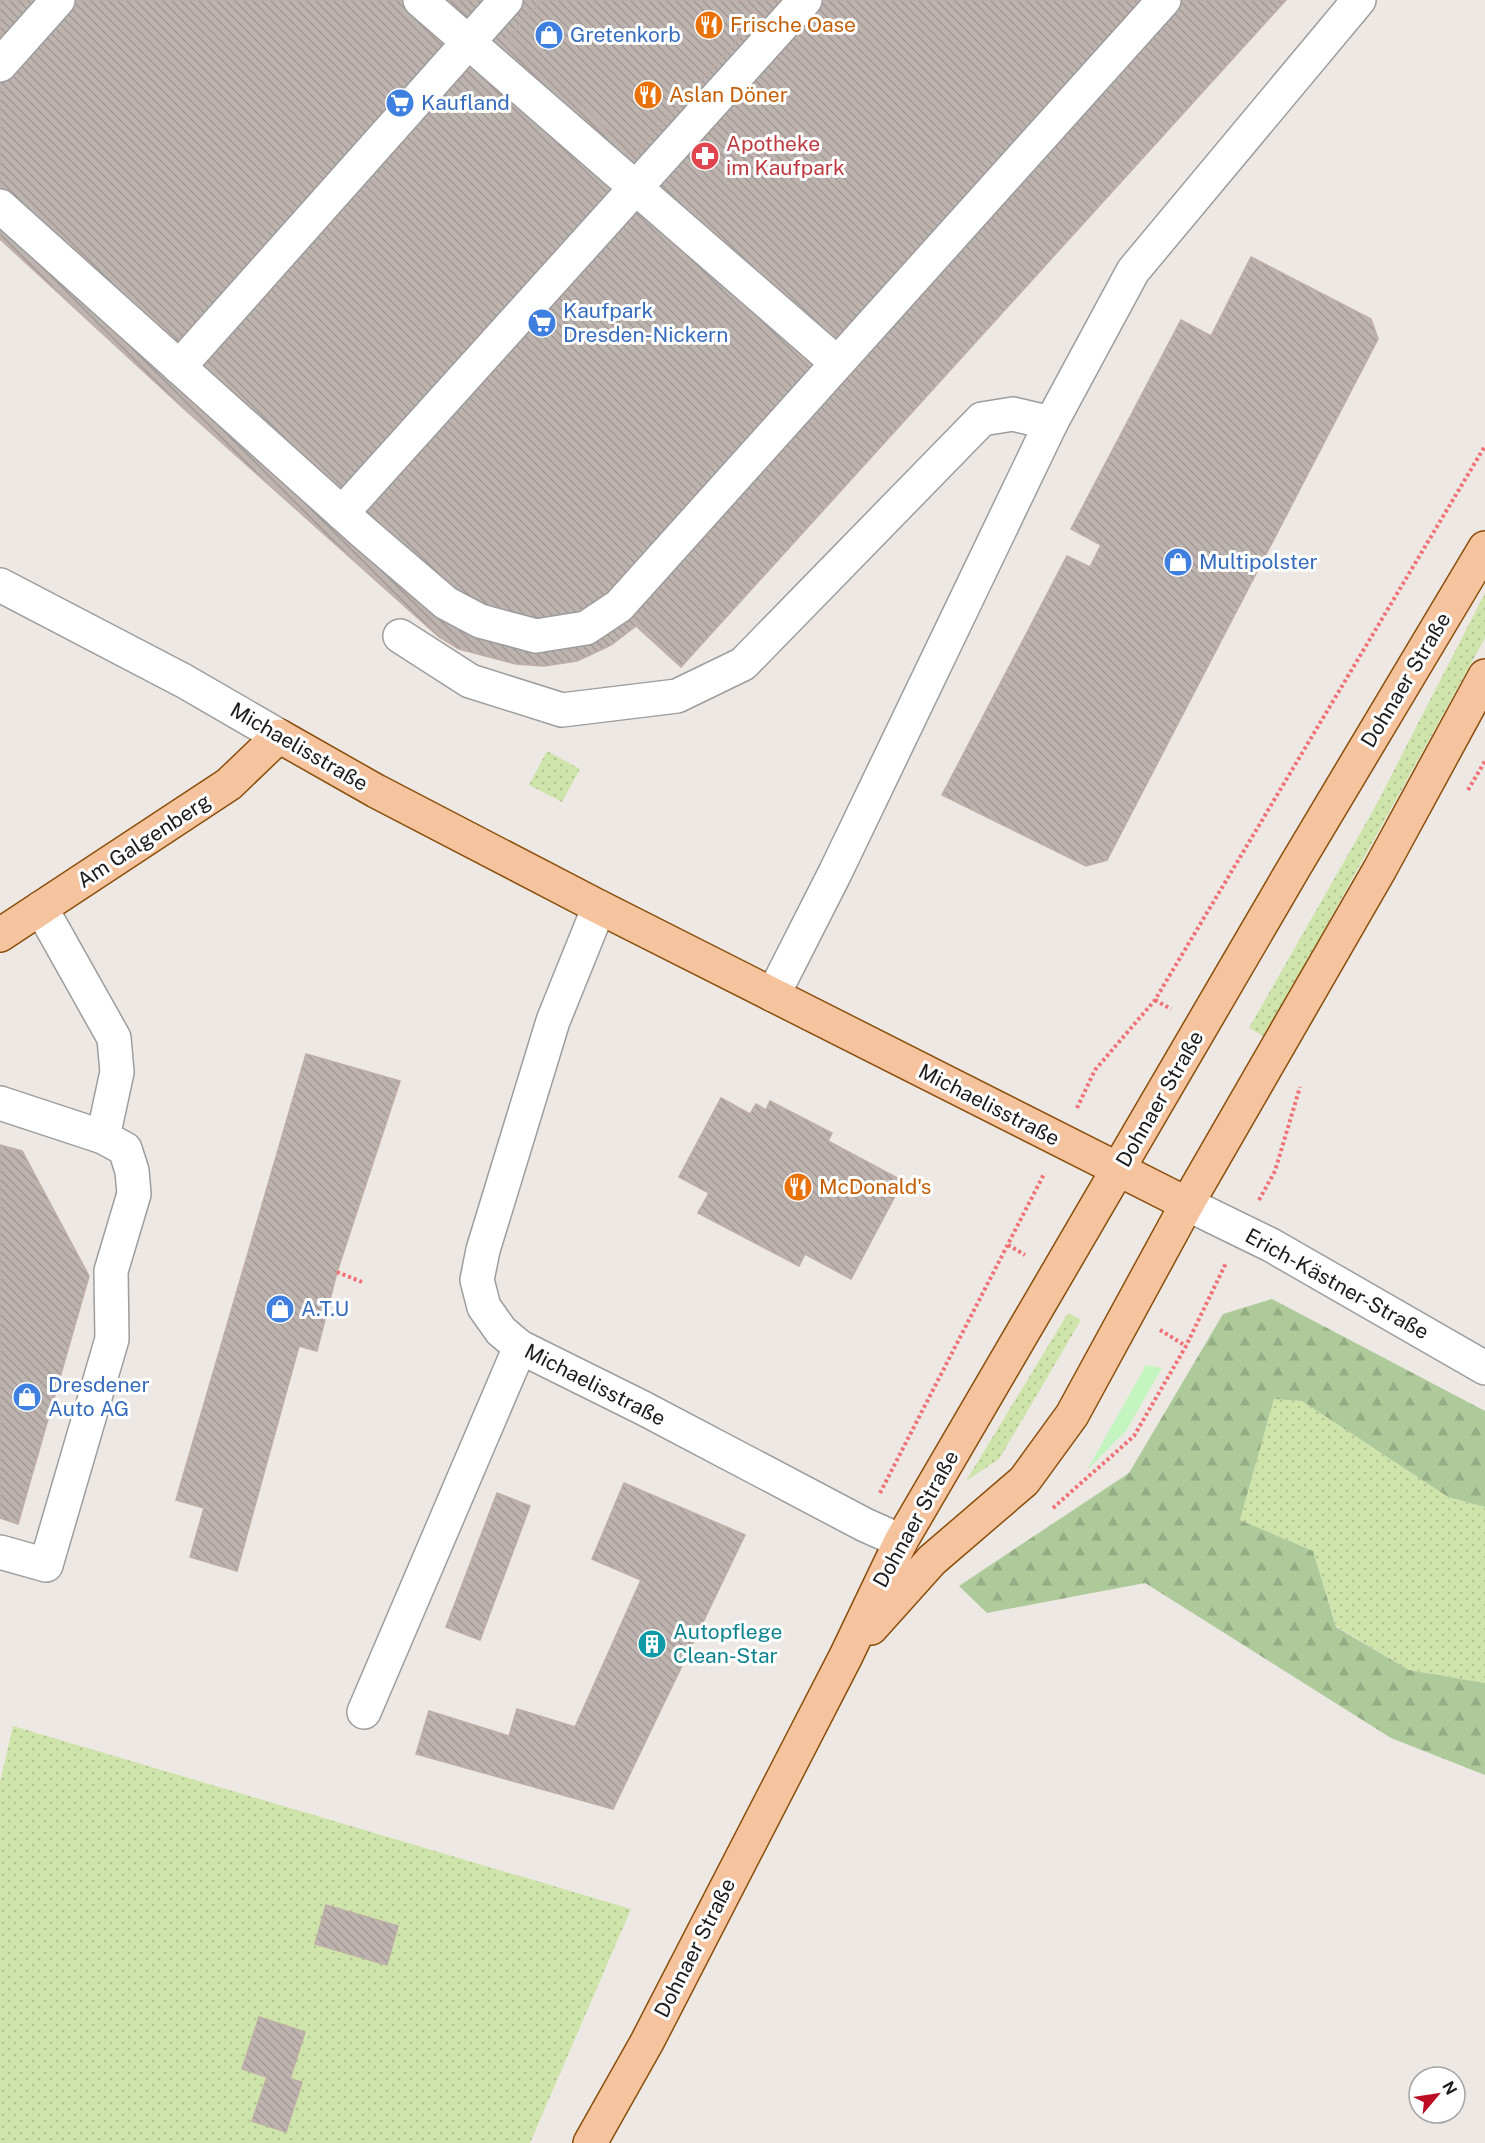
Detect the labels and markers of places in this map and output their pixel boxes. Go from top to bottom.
restaurant icon: Frische Oase [693,9,725,41]
place label: Frische Oase [730,12,856,37]
shop icon: Gretenkorb [533,19,565,51]
place label: Gretenkorb [570,22,681,47]
restaurant icon: Aslan Döner [632,79,664,111]
place label: Aslan Döner [669,82,788,107]
supermarket icon: Kaufland [384,87,416,119]
place label: Kaufland [421,90,510,115]
place label: Apotheke im Kaufpark [726,131,845,180]
pharmacy icon: Apotheke im Kaufpark [689,140,721,172]
place label: Kaufpark Dresden-Nickern [563,298,728,347]
supermarket icon: Kaufpark Dresden-Nickern [526,307,558,339]
shop icon: Multipolster [1162,546,1194,578]
place label: Multipolster [1199,549,1318,574]
restaurant icon: McDonald's [782,1171,814,1203]
place label: McDonald's [819,1174,931,1199]
shop icon: A.T.U [264,1293,296,1325]
place label: A.T.U [301,1296,349,1321]
place label: Dresdener Auto AG [48,1372,150,1421]
shop icon: Dresdener Auto AG [11,1381,43,1413]
place label: Autopflege Clean-Star [673,1619,782,1668]
building icon: Autopflege Clean-Star [636,1628,668,1660]

